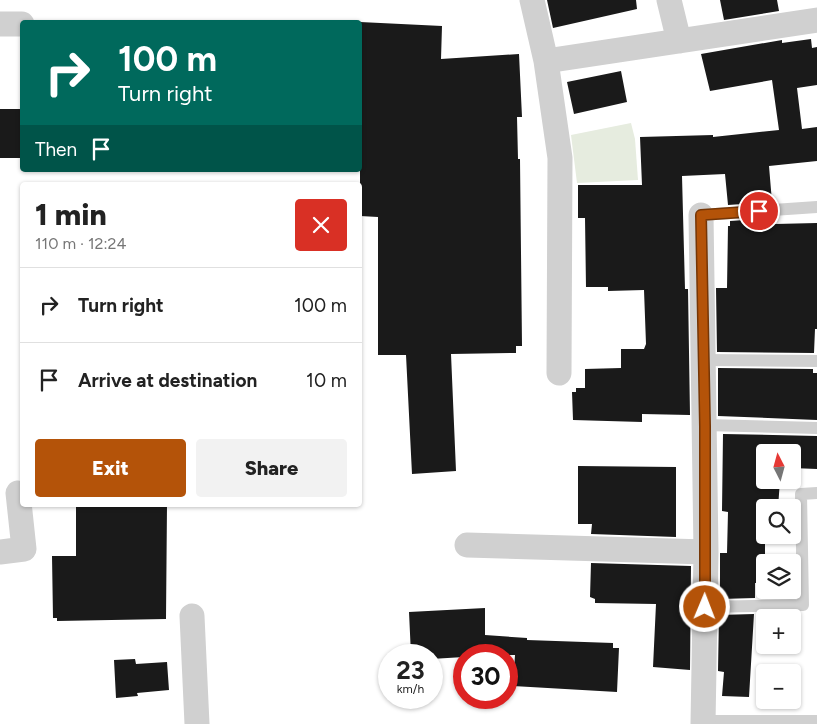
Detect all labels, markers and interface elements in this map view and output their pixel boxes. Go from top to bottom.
text: 100 m [118,38,217,80]
icon: right [35,40,100,105]
text: Turn right [118,80,213,107]
icon: arrive [87,135,115,163]
text: Then [35,138,77,161]
pin [738,190,780,232]
text: 1 min [35,196,107,233]
icon: arrive [745,197,773,225]
button: close [295,199,347,251]
text: 110 m · 12:24 [35,234,127,253]
icon: right [35,291,63,319]
text: Turn right [78,294,164,317]
text: 100 m [294,294,347,317]
icon: arrive [35,366,63,394]
text: Arrive at destination [78,369,257,392]
text: 10 m [306,369,347,392]
button: Exit [35,439,186,497]
button: Share [196,439,347,497]
north arrow [756,444,801,489]
map controls [756,444,801,709]
button: search [756,499,801,544]
button: layers [756,554,801,599]
position arrow [678,580,730,632]
button: + [756,609,801,654]
speed limit sign: 30 [453,644,518,709]
text: 23 [396,655,425,685]
button: − [756,664,801,709]
text: km/h [397,682,424,696]

